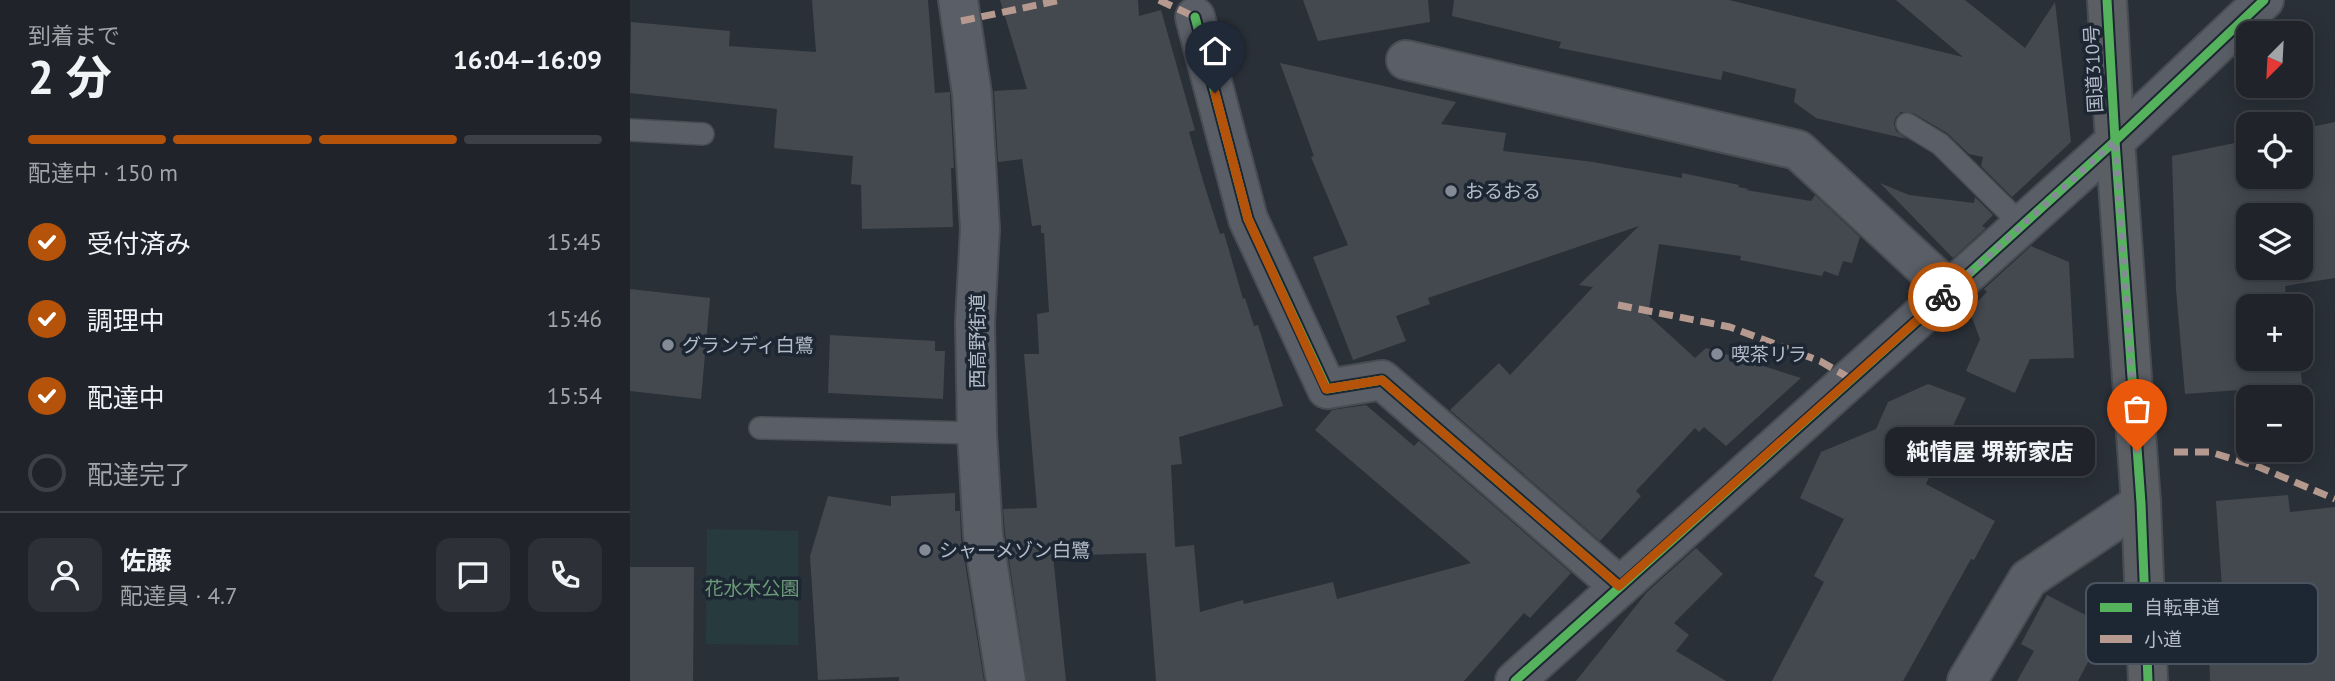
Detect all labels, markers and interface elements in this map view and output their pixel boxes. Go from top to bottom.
text: 到着まで [28,21,120,50]
pin [1185,21,1245,93]
north arrow [2236,21,2314,98]
map controls [2236,21,2313,462]
street label: 国道310号 [2079,24,2107,114]
icon: home [1196,32,1234,70]
text: 16:04–16:09 [453,43,602,76]
text: 2 分 [28,47,112,107]
button: locate [2236,112,2313,189]
text: 配達中 · 150 m [28,158,178,187]
place label: おるおる [1465,179,1541,203]
marker: おるおる [1443,183,1459,199]
button: layers [2236,203,2313,280]
icon: check [28,223,66,261]
text: 受付済み [87,227,191,260]
text: 15:45 [547,227,602,256]
courier [1908,262,1978,332]
icon: bike [1924,278,1962,316]
street label: 西高野街道 [965,293,989,389]
button: + [2236,294,2313,371]
icon: check [28,300,66,338]
text: 調理中 [87,304,165,337]
text: 15:46 [547,304,602,333]
place label: グランディ白鷺 [682,333,814,357]
marker: グランディ白鷺 [660,337,676,353]
place label: 喫茶リラ [1731,342,1807,366]
marker: 喫茶リラ [1709,346,1725,362]
icon: check [28,377,66,415]
pin [2107,379,2167,451]
text: 配達中 [87,381,165,414]
text: 15:54 [547,381,602,410]
button: − [2236,385,2313,462]
icon: bag [2118,390,2156,428]
callout: 純情屋 堺新家店 [1885,426,2095,476]
text: 純情屋 堺新家店 [1907,437,2073,466]
text: 配達完了 [87,458,191,491]
button: person [28,538,102,612]
button: chat [436,538,510,612]
button: phone [528,538,602,612]
place label: シャーメゾン白鷺 [939,538,1090,562]
marker: シャーメゾン白鷺 [917,542,933,558]
text: 佐藤 [120,544,172,577]
park label: 花水木公園 [704,576,800,600]
text: 配達員 · 4.7 [120,581,237,610]
legend [2086,583,2318,664]
text: 自転車道 [2144,595,2220,619]
text: 小道 [2144,627,2182,651]

